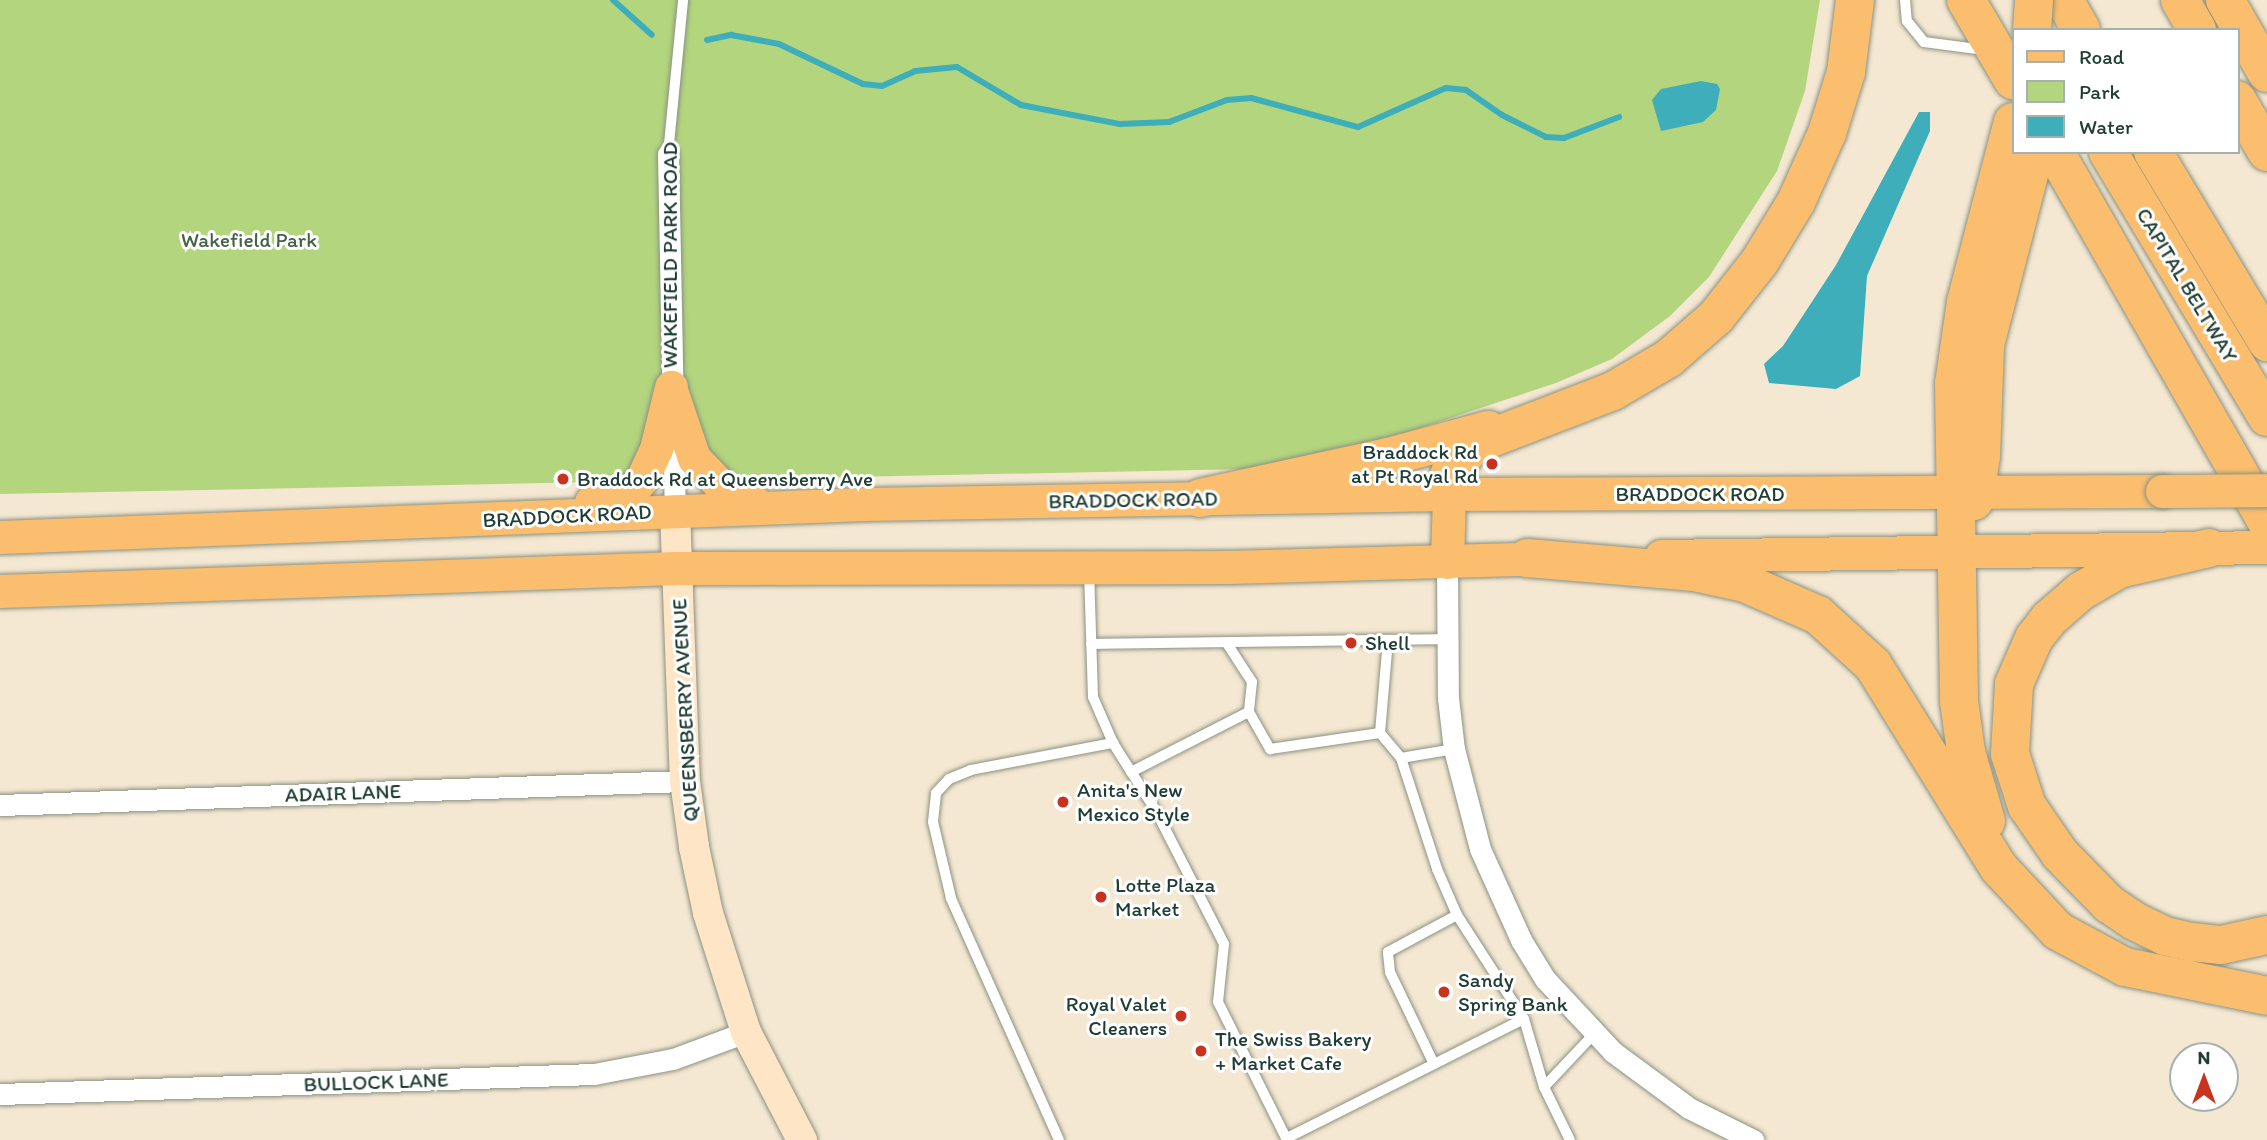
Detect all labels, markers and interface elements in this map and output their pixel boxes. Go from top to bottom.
legend [2011,28,2239,154]
text: Road [2079,44,2124,69]
text: Park [2079,79,2120,104]
text: Water [2079,114,2133,139]
street label: WAKEFIELD PARK ROAD [657,142,683,368]
street label: CAPITAL BELTWAY [2131,203,2243,367]
park label: Wakefield Park [181,227,317,253]
place label: Braddock Rd at Pt Royal Rd [1352,439,1478,489]
marker: Braddock Rd at Pt Royal Rd [1484,456,1500,472]
place label: Braddock Rd at Queensberry Ave [577,466,874,492]
marker: Braddock Rd at Queensberry Ave [555,471,571,487]
street label: BRADDOCK ROAD [1615,481,1785,507]
street label: BRADDOCK ROAD [1048,486,1218,514]
street label: BRADDOCK ROAD [482,499,652,533]
street label: QUEENSBERRY AVENUE [667,598,703,822]
place label: Shell [1365,630,1410,656]
marker: Shell [1343,635,1359,651]
place label: Anita's New Mexico Style [1077,777,1190,827]
street label: ADAIR LANE [284,778,402,808]
marker: Anita's New Mexico Style [1055,794,1071,810]
place label: Lotte Plaza Market [1115,872,1215,922]
marker: Lotte Plaza Market [1093,889,1109,905]
place label: Sandy Spring Bank [1458,967,1569,1017]
marker: Sandy Spring Bank [1436,984,1452,1000]
place label: Royal Valet Cleaners [1067,991,1167,1041]
marker: Royal Valet Cleaners [1173,1008,1189,1024]
place label: The Swiss Bakery + Market Cafe [1215,1026,1371,1076]
north arrow [2169,1042,2239,1112]
marker: The Swiss Bakery + Market Cafe [1193,1043,1209,1059]
text: N [2198,1046,2210,1069]
street label: BULLOCK LANE [303,1067,449,1097]

